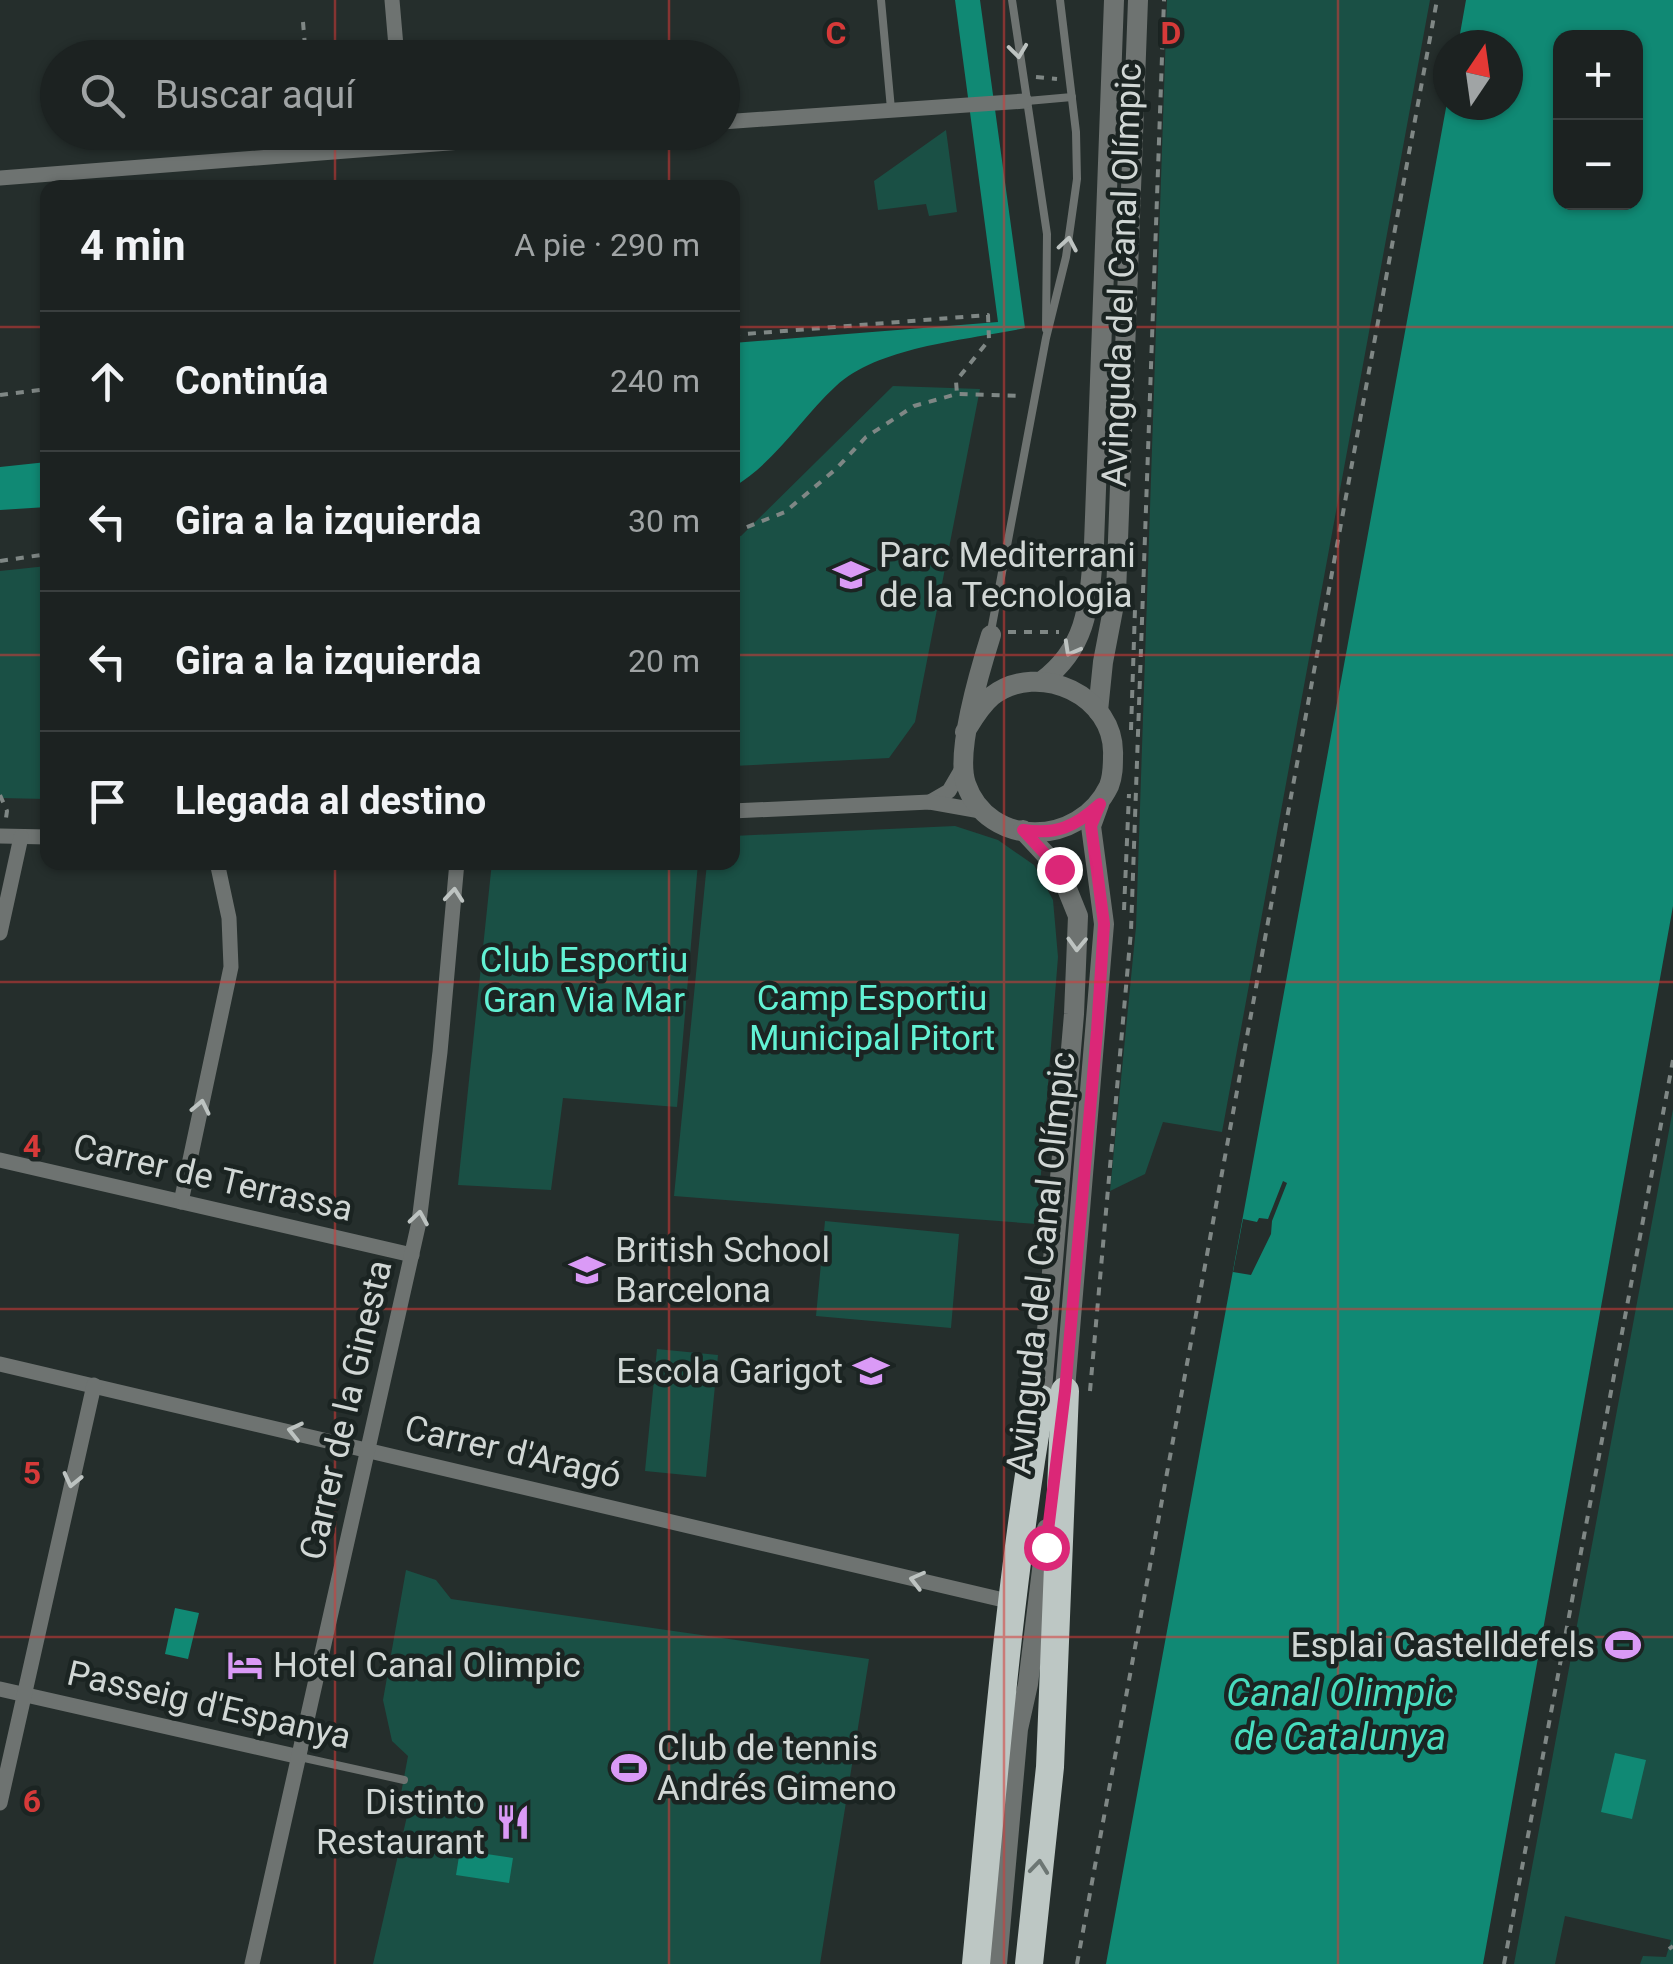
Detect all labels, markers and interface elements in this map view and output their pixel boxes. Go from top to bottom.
text: C [826,14,846,52]
text: D [1161,14,1181,52]
north arrow [1433,30,1523,120]
map controls [1553,30,1643,210]
button: + [1553,30,1643,120]
search box [40,40,740,150]
one-way arrow [1007,43,1028,59]
street label: Avinguda del Canal Olímpic [1094,62,1150,488]
icon: search [75,68,130,123]
text: Buscar aquí [155,73,355,117]
button: − [1553,120,1643,210]
text: 4 min [80,221,186,270]
text: A pie · 290 m [514,226,700,264]
one-way arrow [1057,235,1078,252]
icon: ahead [80,354,135,409]
text: Continúa [175,359,328,403]
text: 240 m [610,362,700,400]
icon: left [80,494,135,549]
text: Gira a la izquierda [175,499,481,543]
text: 30 m [628,502,700,540]
place label: Parc Mediterrani de la Tecnologia [879,535,1136,616]
school or university icon: Parc Mediterrani de la Tecnologia [832,556,870,594]
icon: left [80,634,135,689]
text: Gira a la izquierda [175,639,481,683]
one-way arrow [1064,639,1084,657]
text: 20 m [628,642,700,680]
icon: arrive [80,774,135,829]
text: Llegada al destino [175,779,486,823]
route end [1037,847,1083,893]
one-way arrow [443,886,465,902]
one-way arrow [1066,937,1087,952]
park label: Club Esportiu Gran Via Mar [480,940,688,1021]
park label: Camp Esportiu Municipal Pitort [749,978,995,1059]
street label: Avinguda del Canal Olímpic [998,1050,1084,1476]
one-way arrow [190,1099,211,1116]
street label: Carrer de Terrassa [69,1126,357,1230]
text: 4 [23,1127,41,1165]
one-way arrow [408,1209,429,1226]
place label: British School Barcelona [615,1230,830,1311]
school or university icon: British School Barcelona [568,1251,606,1289]
street label: Carrer de la Ginesta [292,1256,400,1564]
place label: Escola Garigot [616,1351,843,1392]
school or university icon: Escola Garigot [852,1352,890,1390]
street label: Carrer d'Aragó [401,1407,625,1497]
one-way arrow [287,1422,304,1443]
text: 5 [23,1454,41,1492]
one-way arrow [63,1471,84,1488]
route start [1024,1525,1070,1571]
one-way arrow [909,1570,926,1591]
place label: Esplai Castelldefels [1291,1625,1595,1666]
sports icon: Esplai Castelldefels [1604,1626,1642,1664]
place label: Hotel Canal Olimpic [273,1645,581,1686]
hotel icon: Hotel Canal Olimpic [226,1646,264,1684]
street label: Passeig d'Espanya [63,1652,355,1758]
water label: Canal Olimpic de Catalunya [1226,1671,1454,1759]
place label: Club de tennis Andrés Gimeno [657,1728,897,1809]
sports icon: Club de tennis Andrés Gimeno [610,1749,648,1787]
text: 6 [23,1782,41,1820]
place label: Distinto Restaurant [316,1782,485,1863]
restaurant icon: Distinto Restaurant [494,1803,532,1841]
one-way arrow [1028,1859,1049,1875]

